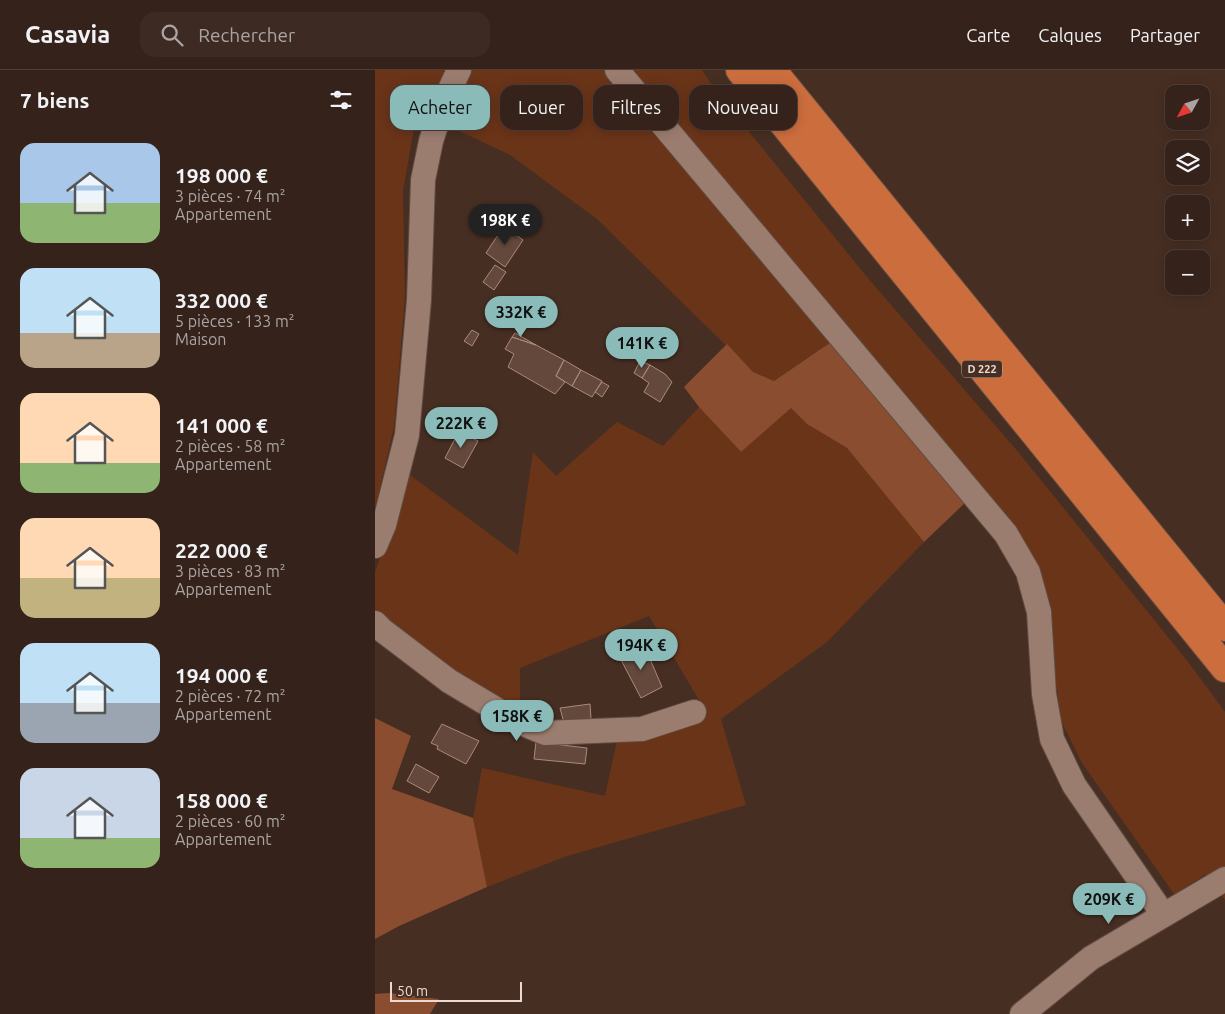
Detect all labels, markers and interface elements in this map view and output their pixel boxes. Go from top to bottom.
search box [140,12,490,57]
text: Casavia [25,21,110,48]
icon: search [158,21,186,49]
text: Rechercher [198,24,295,46]
text: Carte [966,25,1010,45]
text: Calques [1038,25,1102,45]
text: Partager [1130,25,1200,45]
chip: Acheter [390,85,490,130]
chip: Louer [500,85,583,130]
chip: Filtres [593,85,679,130]
chip: Nouveau [689,85,797,130]
north arrow [1165,85,1210,130]
map controls [1165,85,1210,295]
icon: filters [327,86,355,114]
text: 7 biens [20,88,90,112]
button: layers [1165,140,1210,185]
icon: home [60,163,120,223]
text: 198 000 € [175,163,268,187]
text: 3 pièces · 74 m² [175,187,285,205]
button: + [1165,195,1210,240]
pin: 198K € [464,204,546,246]
text: Appartement [175,205,272,223]
text: 198K € [480,211,530,229]
button: − [1165,250,1210,295]
icon: home [60,288,120,348]
text: 332 000 € [175,288,268,312]
pin: 332K € [480,296,562,338]
text: 332K € [496,303,546,321]
text: 5 pièces · 133 m² [175,312,295,330]
pin: 141K € [601,326,683,369]
text: Maison [175,330,226,348]
text: 141K € [617,334,667,352]
road number: D 222 [962,360,1002,378]
pin: 222K € [420,406,502,449]
icon: home [60,413,120,473]
text: 141 000 € [175,413,268,437]
text: 222K € [436,414,486,432]
text: 2 pièces · 58 m² [175,437,285,455]
text: Appartement [175,455,272,473]
icon: home [60,538,120,598]
text: 222 000 € [175,538,268,562]
text: 3 pièces · 83 m² [175,562,285,580]
text: Appartement [175,580,272,598]
pin: 194K € [600,628,682,671]
text: 194K € [616,636,666,654]
icon: home [60,663,120,723]
text: 194 000 € [175,663,268,687]
text: 2 pièces · 72 m² [175,687,285,705]
pin: 158K € [476,700,558,742]
text: Appartement [175,705,272,723]
text: 158K € [492,707,542,725]
icon: home [60,788,120,848]
text: 158 000 € [175,788,268,812]
text: 2 pièces · 60 m² [175,812,285,830]
text: Appartement [175,830,272,848]
pin: 209K € [1068,882,1150,925]
text: 209K € [1084,890,1134,908]
scale bar [390,979,523,1002]
text: 50 m [397,983,428,999]

